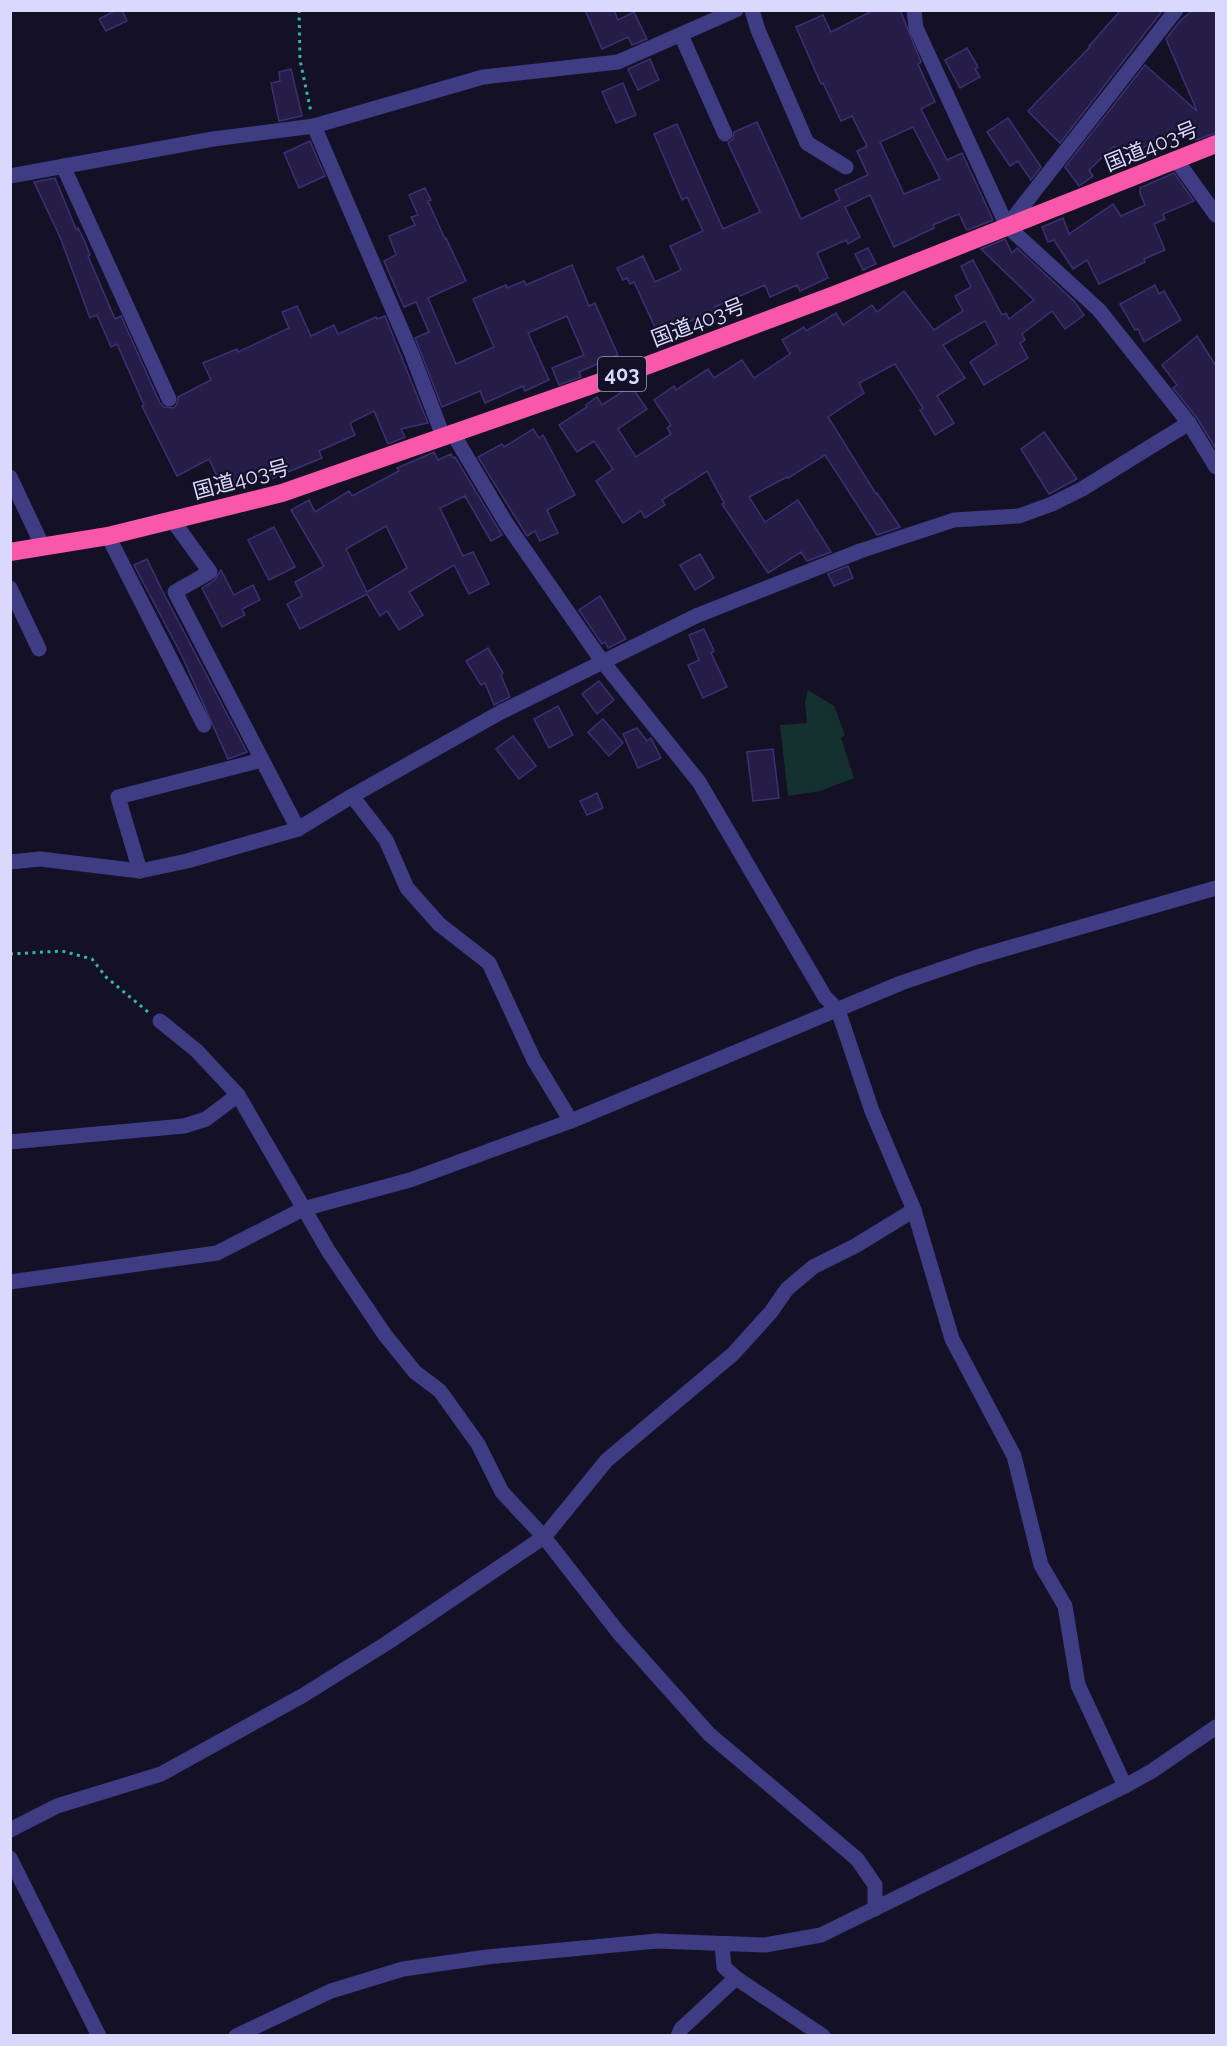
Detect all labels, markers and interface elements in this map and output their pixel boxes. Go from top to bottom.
street label: 国道403号 [1101,116,1201,176]
street label: 国道403号 [648,293,748,351]
road number: 403 [598,357,646,391]
street label: 国道403号 [190,454,292,504]

